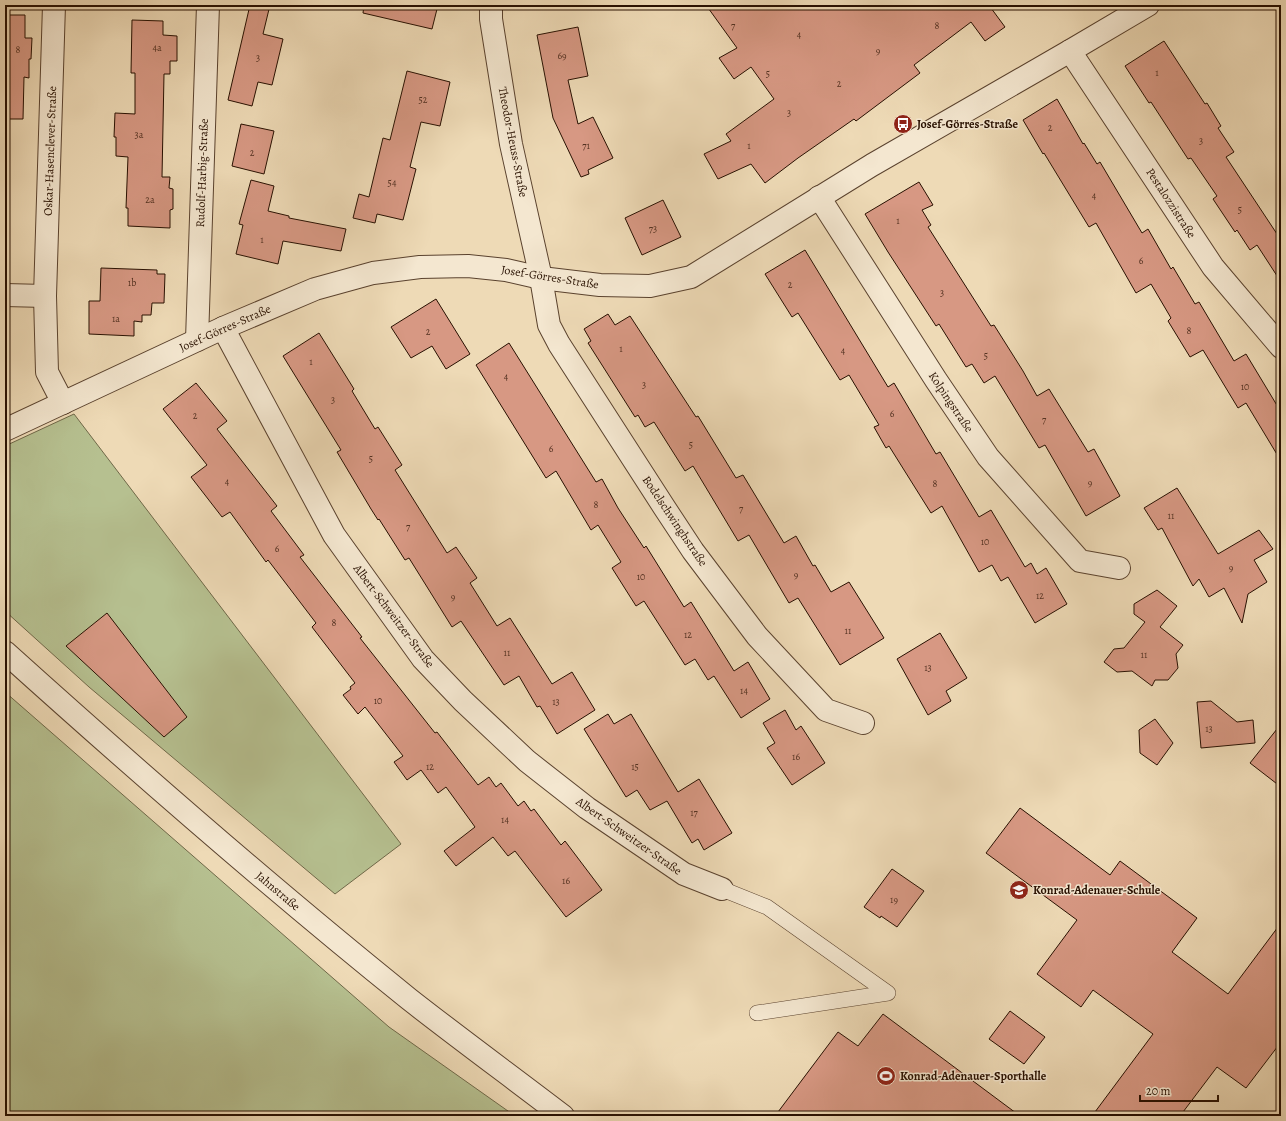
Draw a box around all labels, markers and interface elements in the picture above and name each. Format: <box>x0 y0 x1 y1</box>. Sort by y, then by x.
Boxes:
house number: 7 <box>731 19 736 32</box>
house number: 8 <box>935 19 940 32</box>
house number: 4 <box>797 28 802 41</box>
house number: 4a <box>152 41 162 54</box>
house number: 8 <box>16 43 21 56</box>
house number: 9 <box>876 44 881 57</box>
house number: 69 <box>557 49 567 62</box>
house number: 3 <box>256 51 260 64</box>
house number: 1 <box>1155 66 1159 79</box>
house number: 5 <box>766 67 770 80</box>
house number: 2 <box>837 77 842 90</box>
street label: Oskar-Hasenclever-Straße <box>40 86 60 216</box>
street label: Theodor-Heuss-Straße <box>494 86 532 198</box>
house number: 52 <box>418 93 428 106</box>
house number: 3 <box>787 106 791 119</box>
bus stop icon: Josef-Görres-Straße <box>892 113 914 135</box>
place label: Josef-Görres-Straße <box>917 116 1018 132</box>
street label: Rudolf-Harbig-Straße <box>192 118 212 228</box>
house number: 2 <box>1048 121 1053 134</box>
house number: 3a <box>135 128 144 141</box>
house number: 3 <box>1199 134 1203 147</box>
house number: 71 <box>582 139 590 152</box>
house number: 1 <box>747 139 751 152</box>
house number: 2 <box>250 146 255 159</box>
street label: Pestalozzistraße <box>1142 165 1200 241</box>
house number: 54 <box>388 176 397 189</box>
house number: 4 <box>1092 189 1097 202</box>
house number: 2a <box>145 193 155 206</box>
house number: 5 <box>1238 203 1242 216</box>
house number: 1 <box>896 214 900 227</box>
house number: 73 <box>649 222 657 235</box>
house number: 1 <box>260 233 264 246</box>
house number: 6 <box>1139 254 1144 267</box>
street label: Josef-Görres-Straße <box>500 261 600 293</box>
house number: 1b <box>128 276 136 289</box>
house number: 2 <box>788 278 793 291</box>
house number: 3 <box>940 286 944 299</box>
street label: Josef-Görres-Straße <box>177 301 273 355</box>
house number: 1a <box>112 312 120 325</box>
house number: 8 <box>1187 324 1192 337</box>
house number: 2 <box>426 325 431 338</box>
house number: 1 <box>619 342 623 355</box>
house number: 4 <box>841 344 846 357</box>
house number: 5 <box>984 349 988 362</box>
house number: 1 <box>309 355 313 368</box>
street label: Kolpingstraße <box>925 369 977 435</box>
house number: 4 <box>504 370 509 383</box>
house number: 3 <box>642 378 646 391</box>
house number: 10 <box>1241 380 1249 393</box>
house number: 3 <box>331 393 335 406</box>
house number: 6 <box>890 407 895 420</box>
house number: 2 <box>193 409 198 422</box>
house number: 7 <box>1042 413 1047 426</box>
house number: 5 <box>689 438 693 451</box>
house number: 6 <box>549 442 554 455</box>
house number: 5 <box>369 452 373 465</box>
street label: Bodelschwinghstraße <box>639 473 711 569</box>
house number: 4 <box>225 475 230 488</box>
house number: 9 <box>1088 476 1093 489</box>
house number: 8 <box>933 477 938 490</box>
house number: 8 <box>594 498 599 511</box>
house number: 7 <box>739 502 744 515</box>
house number: 11 <box>1168 509 1175 522</box>
house number: 7 <box>406 520 411 533</box>
house number: 10 <box>981 535 989 548</box>
house number: 6 <box>275 542 280 555</box>
street label: Albert-Schweitzer-Straße <box>349 560 438 671</box>
house number: 9 <box>1229 561 1234 574</box>
house number: 9 <box>794 568 799 581</box>
house number: 10 <box>637 570 645 583</box>
house number: 12 <box>1036 589 1044 602</box>
house number: 9 <box>451 590 456 603</box>
house number: 8 <box>332 616 337 629</box>
house number: 11 <box>845 624 852 637</box>
house number: 12 <box>684 628 692 641</box>
house number: 11 <box>504 646 511 659</box>
house number: 11 <box>1141 648 1148 661</box>
house number: 13 <box>924 661 932 674</box>
house number: 14 <box>740 684 748 697</box>
house number: 10 <box>374 694 382 707</box>
house number: 13 <box>552 695 560 708</box>
house number: 13 <box>1205 722 1213 735</box>
house number: 16 <box>792 750 800 763</box>
house number: 12 <box>426 760 434 773</box>
house number: 15 <box>631 760 639 773</box>
street label: Albert-Schweitzer-Straße <box>572 793 685 879</box>
house number: 17 <box>690 806 699 819</box>
house number: 14 <box>501 813 509 826</box>
street label: Jahnstraße <box>252 868 304 914</box>
house number: 16 <box>562 874 570 887</box>
school or university icon: Konrad-Adenauer-Schule <box>1008 879 1030 901</box>
place label: Konrad-Adenauer-Schule <box>1033 882 1161 898</box>
house number: 19 <box>890 893 898 906</box>
sports icon: Konrad-Adenauer-Sporthalle <box>875 1065 897 1087</box>
place label: Konrad-Adenauer-Sporthalle <box>900 1068 1047 1084</box>
scale bar <box>1140 1077 1218 1103</box>
text: 20 m <box>1146 1083 1170 1099</box>

